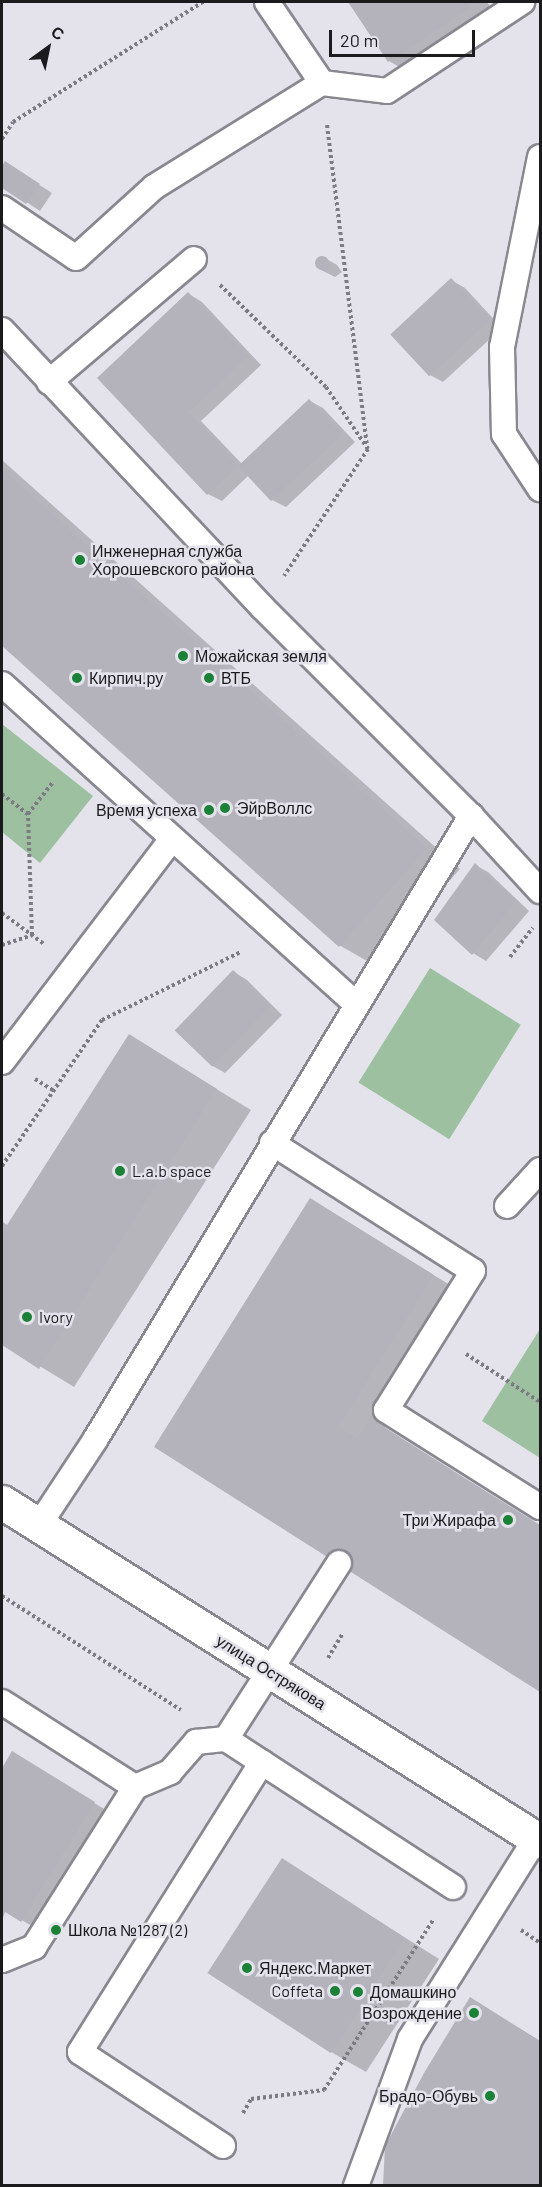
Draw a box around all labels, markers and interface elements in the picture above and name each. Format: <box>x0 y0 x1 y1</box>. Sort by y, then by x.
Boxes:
north arrow <box>18 18 78 78</box>
scale bar <box>332 18 478 56</box>
text: С <box>48 21 68 44</box>
text: 20 m <box>340 29 378 51</box>
place label: Инженерная служба Хорошевского района <box>92 541 254 579</box>
marker: Инженерная служба Хорошевского района <box>73 553 87 567</box>
place label: Можайская земля <box>195 646 327 666</box>
marker: Можайская земля <box>176 649 190 663</box>
place label: Кирпич.ру <box>89 668 163 688</box>
place label: ВТБ <box>221 668 251 688</box>
marker: Кирпич.ру <box>70 671 84 685</box>
marker: ВТБ <box>202 671 216 685</box>
place label: ЭйрВоллс <box>237 798 312 818</box>
place label: Время успеха <box>96 800 197 820</box>
marker: ЭйрВоллс <box>218 801 232 815</box>
marker: Время успеха <box>202 803 216 817</box>
place label: L.a.b space <box>132 1161 212 1181</box>
marker: L.a.b space <box>113 1164 127 1178</box>
place label: Ivory <box>39 1307 73 1327</box>
marker: Ivory <box>20 1310 34 1324</box>
place label: Три Жирафа <box>403 1510 496 1530</box>
marker: Три Жирафа <box>501 1513 515 1527</box>
street label: улица Острякова <box>213 1631 329 1713</box>
place label: Школа №1287 (2) <box>68 1920 187 1940</box>
marker: Школа №1287 (2) <box>49 1923 63 1937</box>
place label: Яндекс.Маркет <box>259 1958 371 1978</box>
marker: Яндекс.Маркет <box>240 1961 254 1975</box>
place label: Coffeta <box>272 1981 323 2001</box>
place label: Домашкино <box>370 1982 456 2002</box>
marker: Coffeta <box>328 1984 342 1998</box>
marker: Домашкино <box>351 1985 365 1999</box>
place label: Возрождение <box>362 2003 462 2023</box>
marker: Возрождение <box>467 2006 481 2020</box>
place label: Брадо-Обувь <box>379 2086 478 2106</box>
marker: Брадо-Обувь <box>483 2089 497 2103</box>

